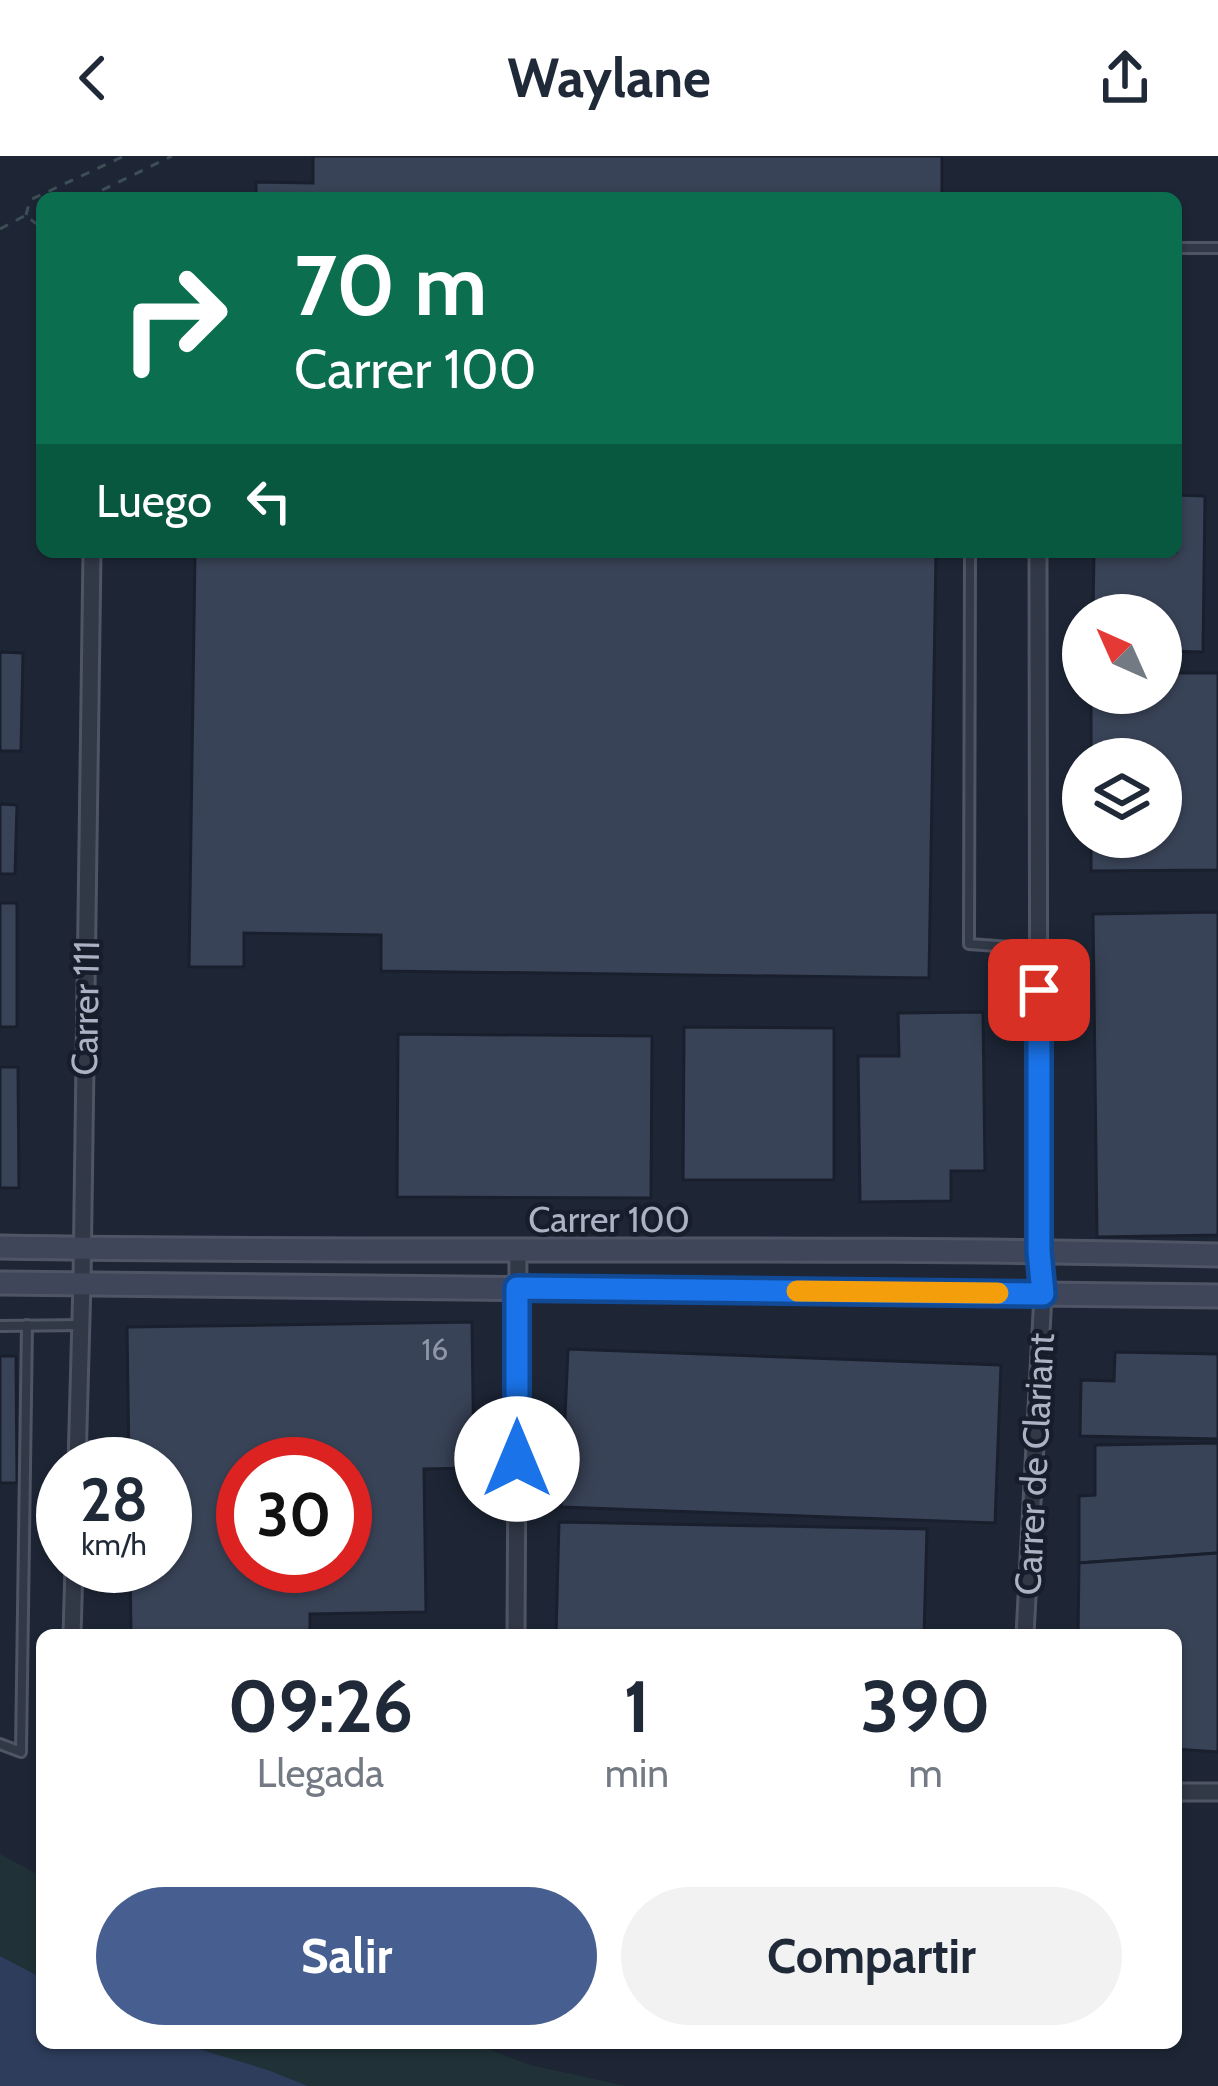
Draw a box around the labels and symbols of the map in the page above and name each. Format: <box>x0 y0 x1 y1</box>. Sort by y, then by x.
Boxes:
north arrow <box>1062 594 1182 714</box>
pin <box>988 939 1090 1041</box>
street label: Carrer 111 <box>62 940 108 1076</box>
street label: Carrer 100 <box>528 1197 690 1241</box>
house number: 16 <box>422 1331 448 1368</box>
street label: Carrer de Clariant <box>1005 1332 1063 1596</box>
position arrow <box>454 1396 580 1522</box>
speed limit sign: 30 <box>216 1437 372 1593</box>

